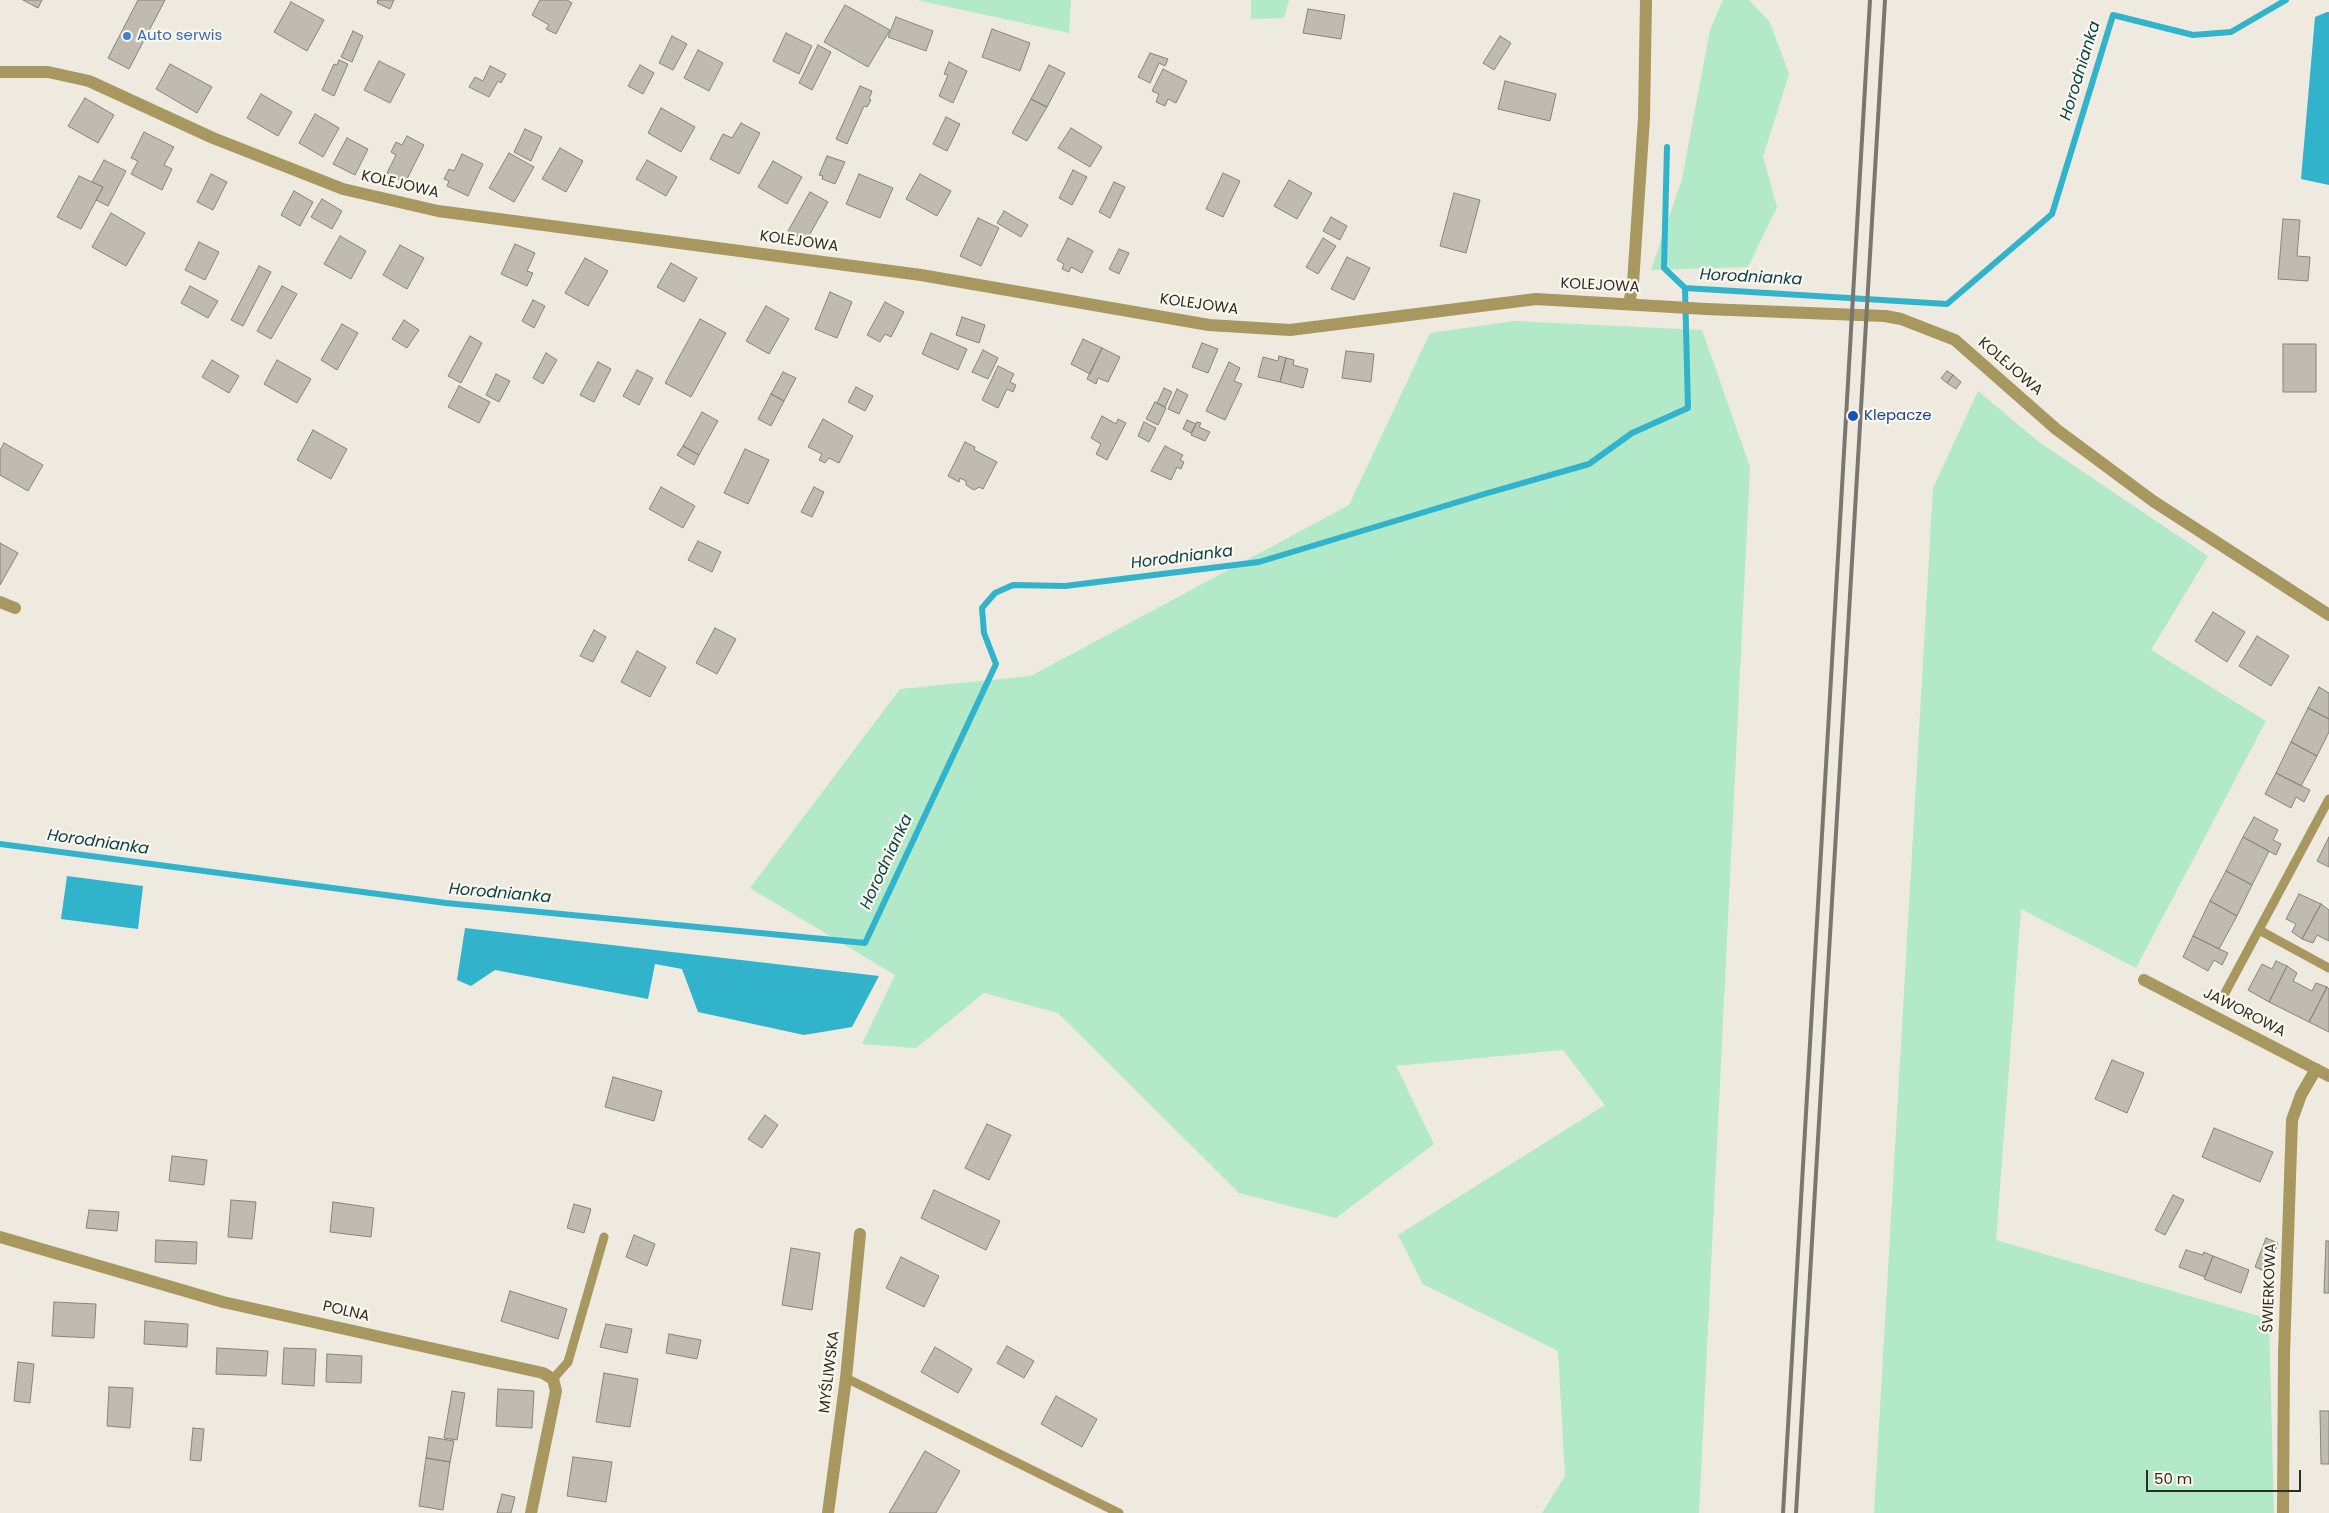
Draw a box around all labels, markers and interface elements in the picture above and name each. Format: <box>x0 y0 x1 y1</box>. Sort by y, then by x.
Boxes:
water label: Horodnianka <box>2057 19 2105 123</box>
place label: Auto serwis <box>137 27 222 45</box>
marker: Auto serwis <box>121 30 133 42</box>
street label: KOLEJOWA <box>359 167 441 203</box>
street label: KOLEJOWA <box>758 228 840 256</box>
water label: Horodnianka <box>1699 266 1803 290</box>
street label: KOLEJOWA <box>1560 275 1640 297</box>
street label: KOLEJOWA <box>1158 291 1240 319</box>
street label: KOLEJOWA <box>1974 334 2046 400</box>
place label: Klepacze <box>1864 407 1931 425</box>
marker: Klepacze <box>1846 409 1860 423</box>
water label: Horodnianka <box>1130 542 1234 574</box>
water label: Horodnianka <box>857 811 917 913</box>
water label: Horodnianka <box>46 826 150 860</box>
water label: Horodnianka <box>448 880 552 908</box>
street label: JAWOROWA <box>2200 985 2288 1041</box>
street label: ŚWIERKOWA <box>2259 1243 2281 1333</box>
street label: POLNA <box>321 1298 371 1326</box>
street label: MYŚLIWSKA <box>816 1330 844 1414</box>
scale bar <box>2149 1460 2304 1492</box>
text: 50 m <box>2154 1468 2192 1489</box>

